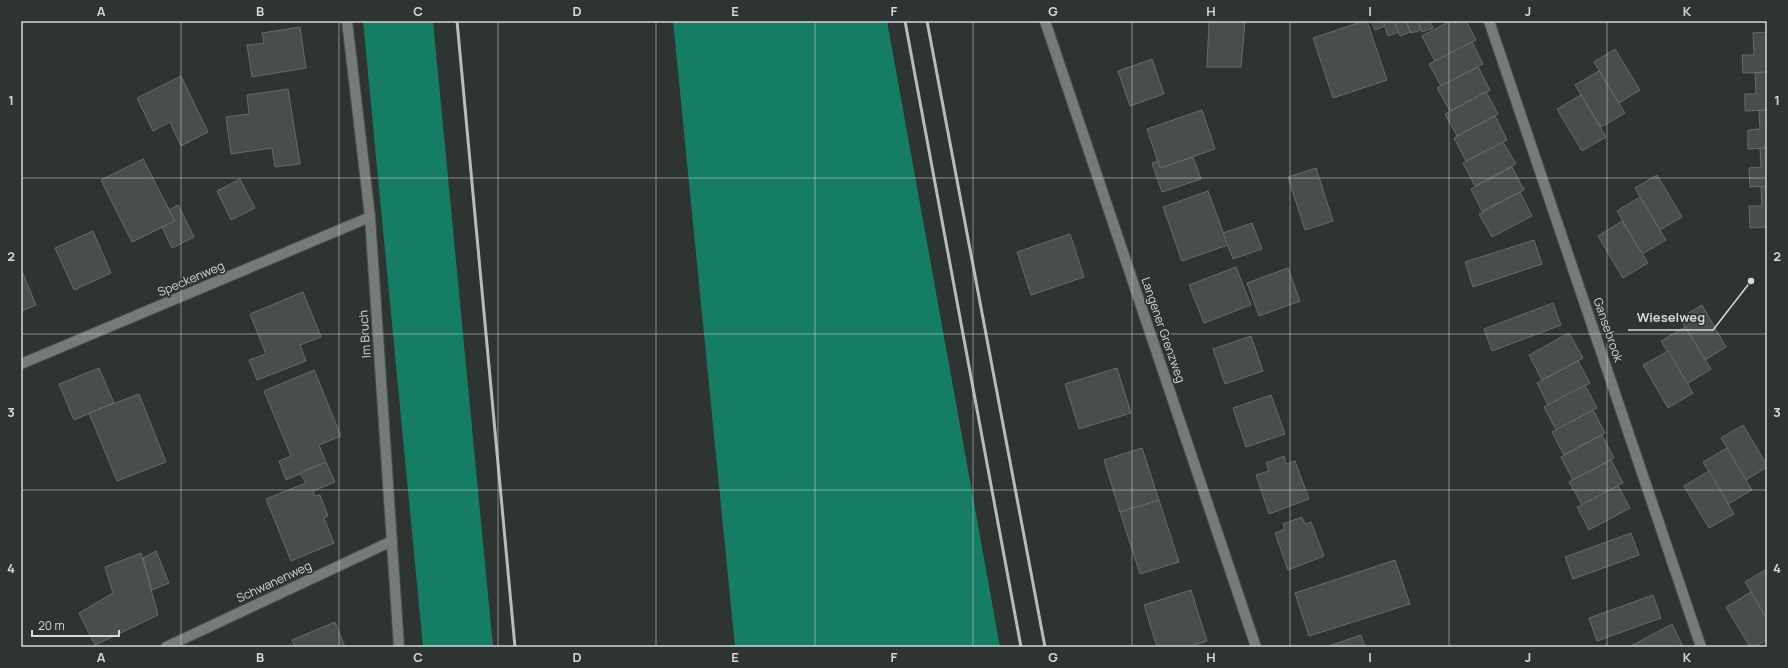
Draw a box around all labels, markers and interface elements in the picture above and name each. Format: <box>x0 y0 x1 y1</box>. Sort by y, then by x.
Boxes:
text: A <box>97 2 106 20</box>
text: B <box>256 2 264 20</box>
text: C <box>413 2 423 20</box>
text: D <box>572 2 582 20</box>
text: E <box>731 2 739 20</box>
text: F <box>891 2 898 20</box>
text: G <box>1048 2 1058 20</box>
text: H <box>1206 2 1216 20</box>
text: I <box>1368 2 1372 20</box>
text: J <box>1525 2 1531 20</box>
text: K <box>1683 2 1692 20</box>
text: 1 <box>8 91 14 109</box>
text: 1 <box>1774 91 1780 109</box>
text: 2 <box>7 247 15 265</box>
text: 2 <box>1773 247 1781 265</box>
street label: Speckenweg <box>155 257 227 300</box>
street label: Langener Grenzweg <box>1137 275 1190 385</box>
street label: Gansebrook <box>1590 295 1628 365</box>
callout: Wieselweg <box>1628 305 1713 330</box>
text: Wieselweg <box>1637 308 1705 326</box>
street label: Im Bruch <box>354 310 375 359</box>
text: 3 <box>7 403 15 421</box>
text: 3 <box>1773 403 1781 421</box>
street label: Schwanenweg <box>234 557 314 606</box>
text: 4 <box>7 559 15 577</box>
text: 4 <box>1773 559 1781 577</box>
scale bar <box>32 612 119 638</box>
text: 20 m <box>38 617 65 634</box>
text: A <box>97 648 106 666</box>
text: B <box>256 648 264 666</box>
text: C <box>413 648 423 666</box>
text: D <box>572 648 582 666</box>
text: E <box>731 648 739 666</box>
text: F <box>891 648 898 666</box>
text: G <box>1048 648 1058 666</box>
text: H <box>1206 648 1216 666</box>
text: I <box>1368 648 1372 666</box>
text: J <box>1525 648 1531 666</box>
text: K <box>1683 648 1692 666</box>

